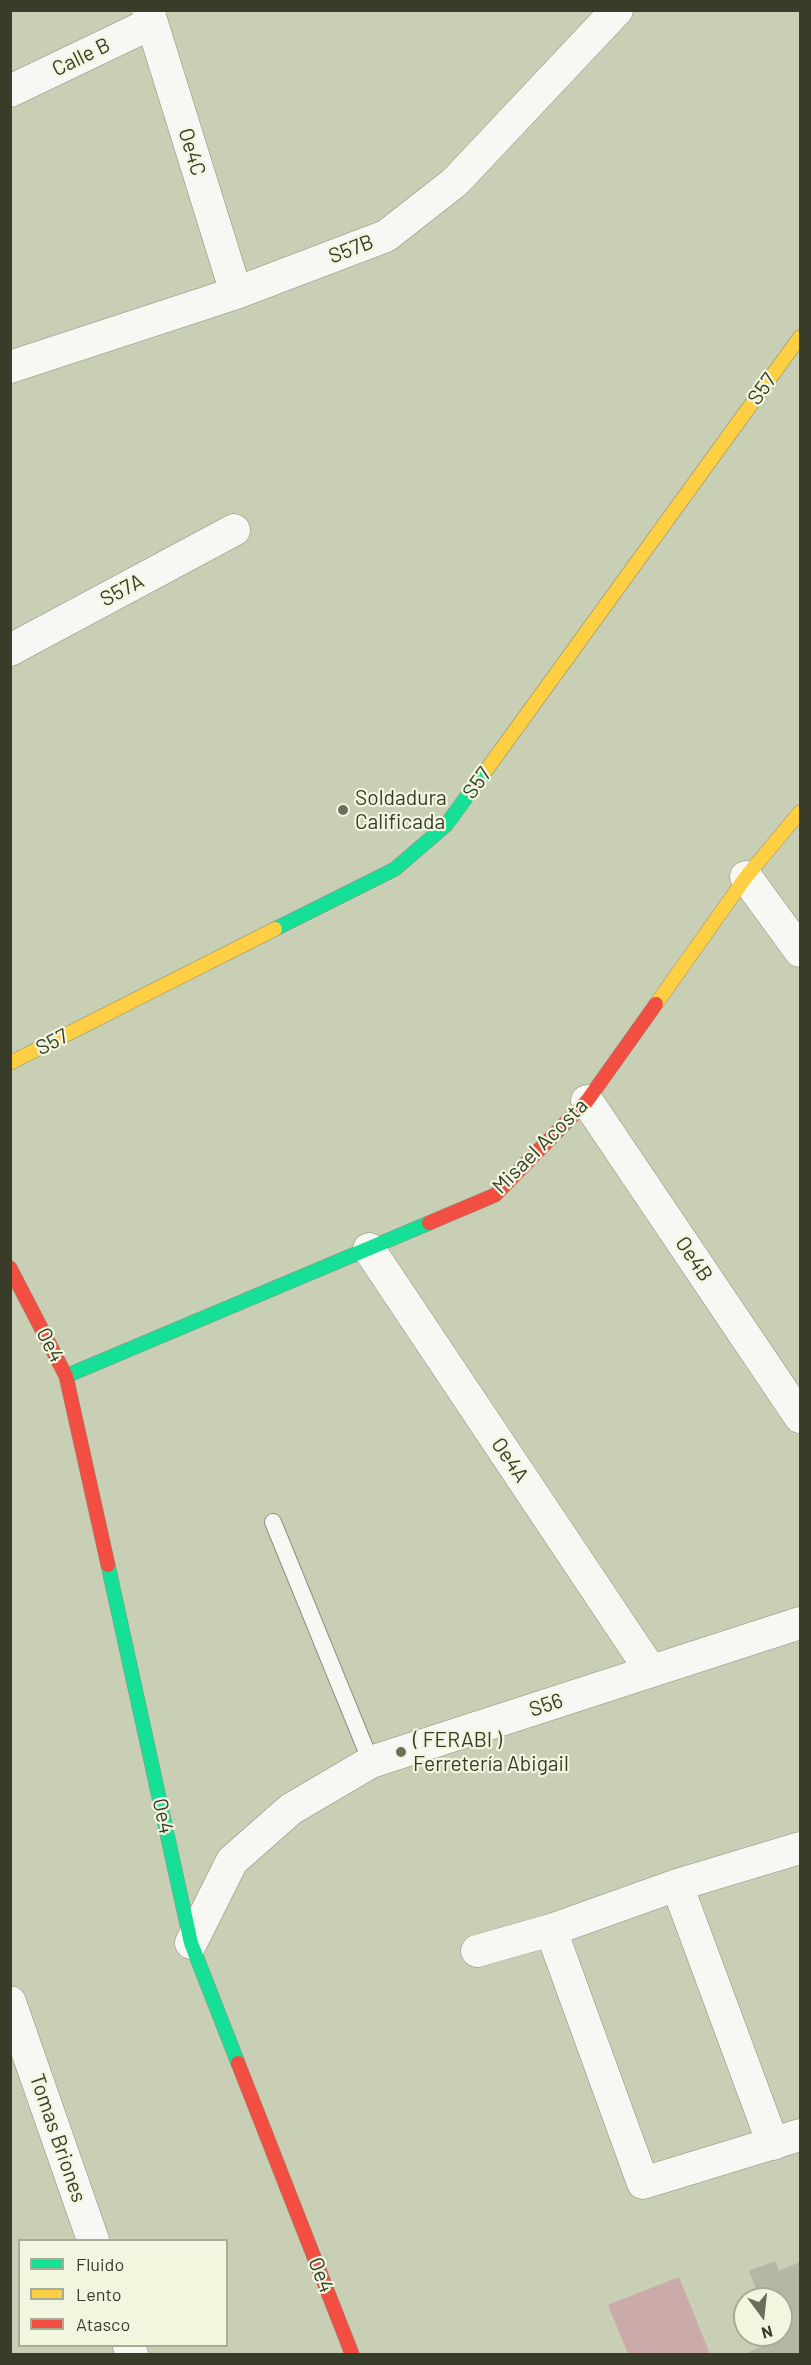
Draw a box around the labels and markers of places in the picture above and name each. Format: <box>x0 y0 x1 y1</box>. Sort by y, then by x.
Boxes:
place label: Soldadura Calificada <box>355 785 447 835</box>
marker: Soldadura Calificada <box>336 803 350 817</box>
place label: ( FERABI ) Ferretería Abigail <box>413 1727 569 1777</box>
marker: ( FERABI ) Ferretería Abigail <box>394 1745 408 1759</box>

